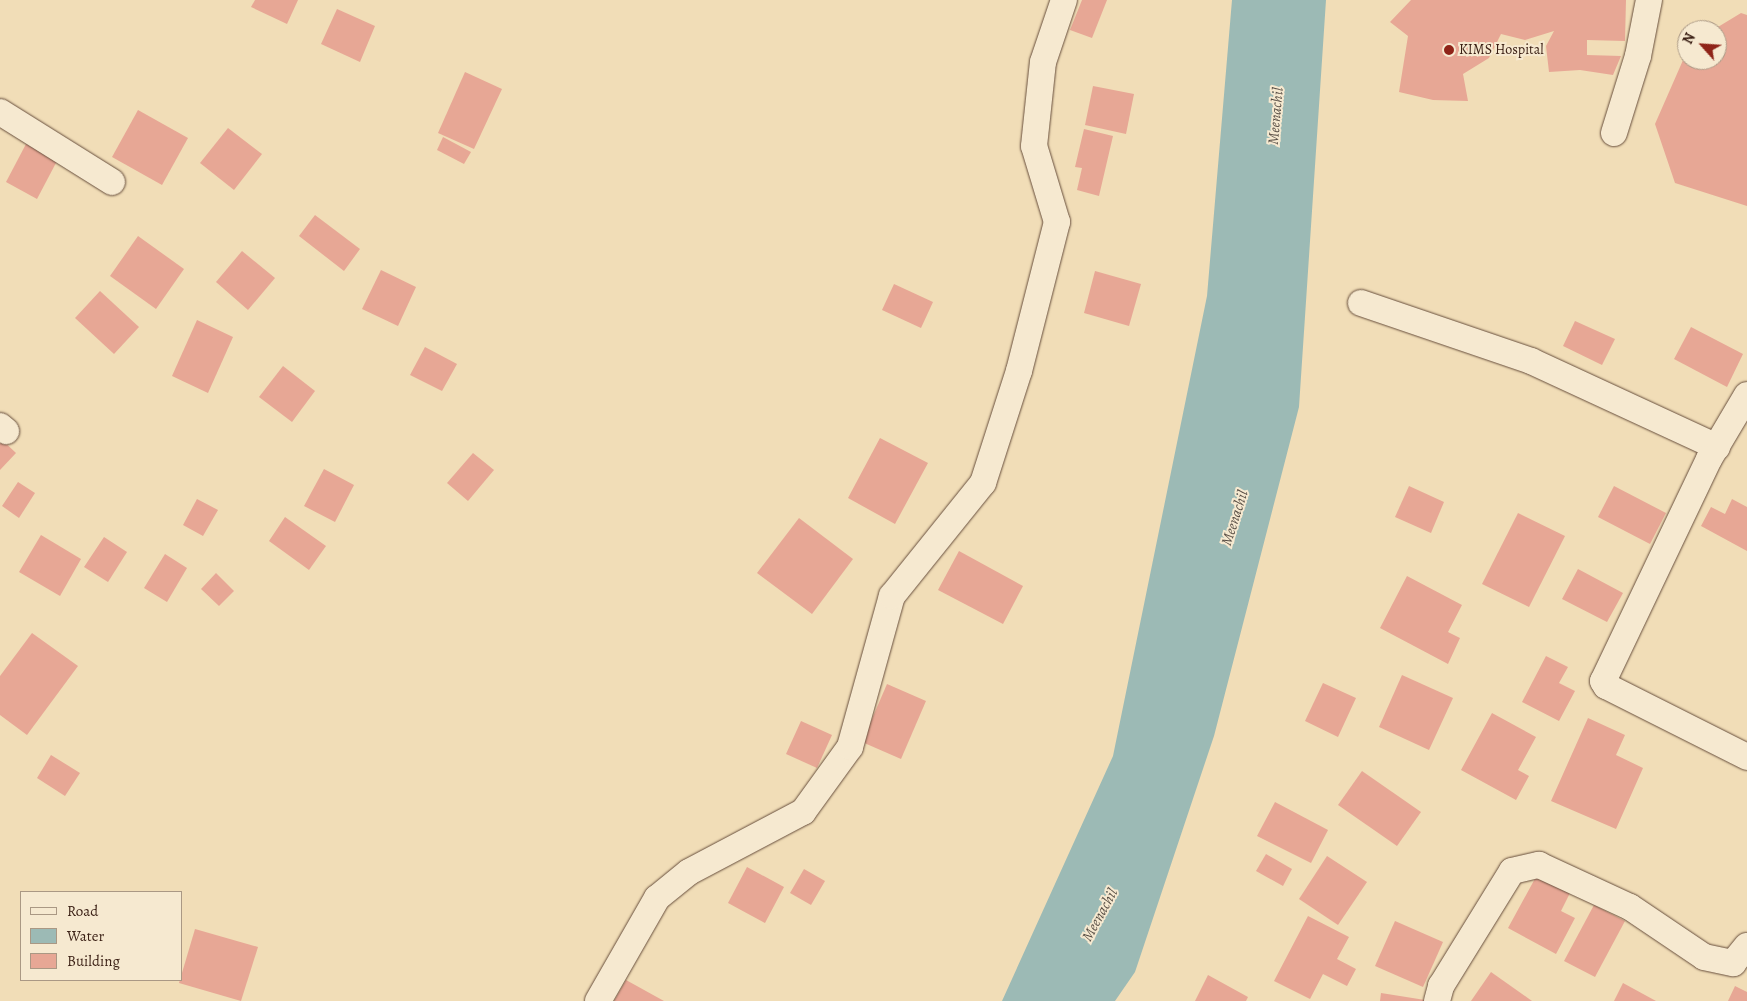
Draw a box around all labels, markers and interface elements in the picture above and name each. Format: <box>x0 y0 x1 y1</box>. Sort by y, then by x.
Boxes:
north arrow <box>1677 20 1727 70</box>
text: N <box>1678 30 1700 47</box>
place label: KIMS Hospital <box>1459 42 1544 58</box>
marker: KIMS Hospital <box>1443 44 1455 56</box>
water label: Meenachil <box>1265 87 1287 145</box>
water label: Meenachil <box>1218 488 1252 548</box>
water label: Meenachil <box>1078 886 1122 944</box>
legend <box>20 891 182 981</box>
text: Road <box>67 901 98 921</box>
text: Water <box>67 926 104 946</box>
text: Building <box>67 951 120 971</box>

